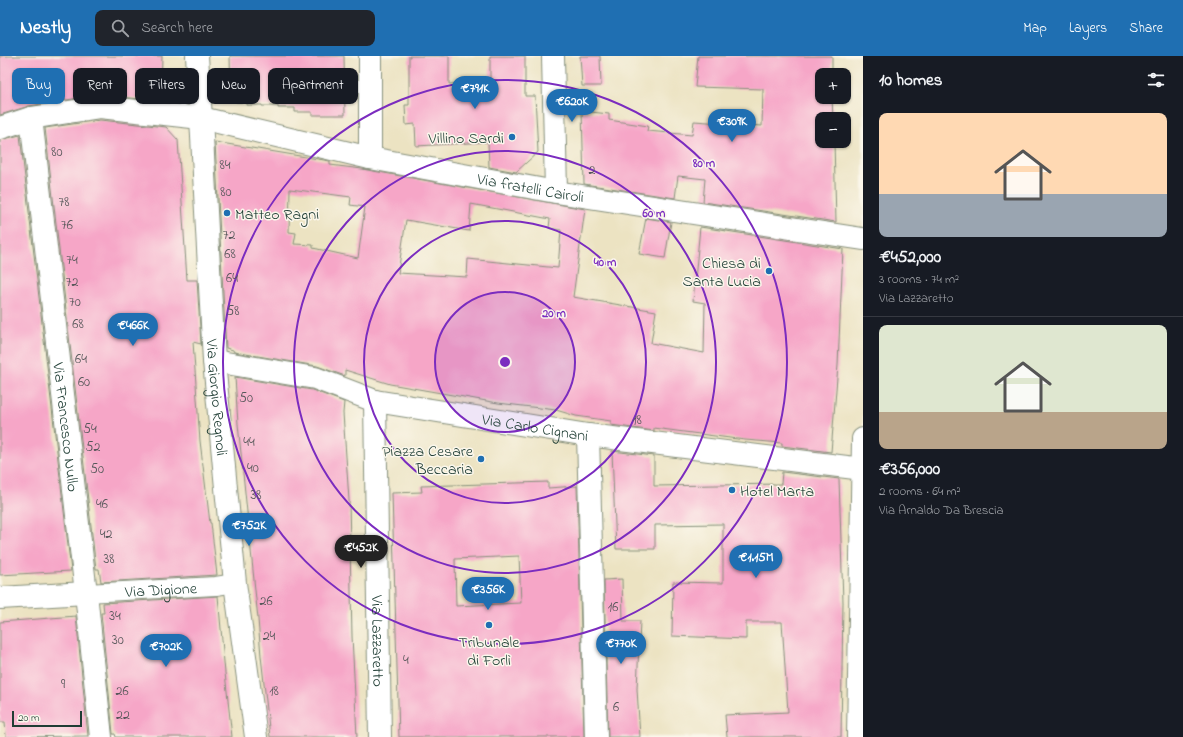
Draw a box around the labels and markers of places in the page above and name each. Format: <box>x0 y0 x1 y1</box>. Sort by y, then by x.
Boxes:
pin: €791K <box>447 76 503 110</box>
pin: €620K <box>544 89 600 123</box>
pin: €309K <box>704 109 760 143</box>
place label: Villino Sardi <box>428 127 504 151</box>
marker: Villino Sardi <box>507 132 517 142</box>
place label: Matteo Ragni <box>235 203 319 227</box>
marker: Matteo Ragni <box>222 208 232 218</box>
place label: Chiesa di Santa Lucia <box>683 252 761 294</box>
marker: Chiesa di Santa Lucia <box>764 266 774 276</box>
pin: €466K <box>105 313 161 347</box>
centre of rings <box>498 355 512 369</box>
place label: Piazza Cesare Beccaria <box>382 440 474 482</box>
marker: Piazza Cesare Beccaria <box>476 454 486 464</box>
place label: Hotel Marta <box>740 480 814 504</box>
marker: Hotel Marta <box>727 485 737 495</box>
pin: €752K <box>221 513 277 547</box>
pin: €452K <box>333 535 389 569</box>
pin: €1.15M <box>723 545 789 579</box>
pin: €356K <box>460 577 516 611</box>
marker: Tribunale di Forlì <box>484 620 494 630</box>
place label: Tribunale di Forlì <box>459 631 520 673</box>
pin: €770K <box>593 631 649 665</box>
pin: €702K <box>138 634 194 668</box>

